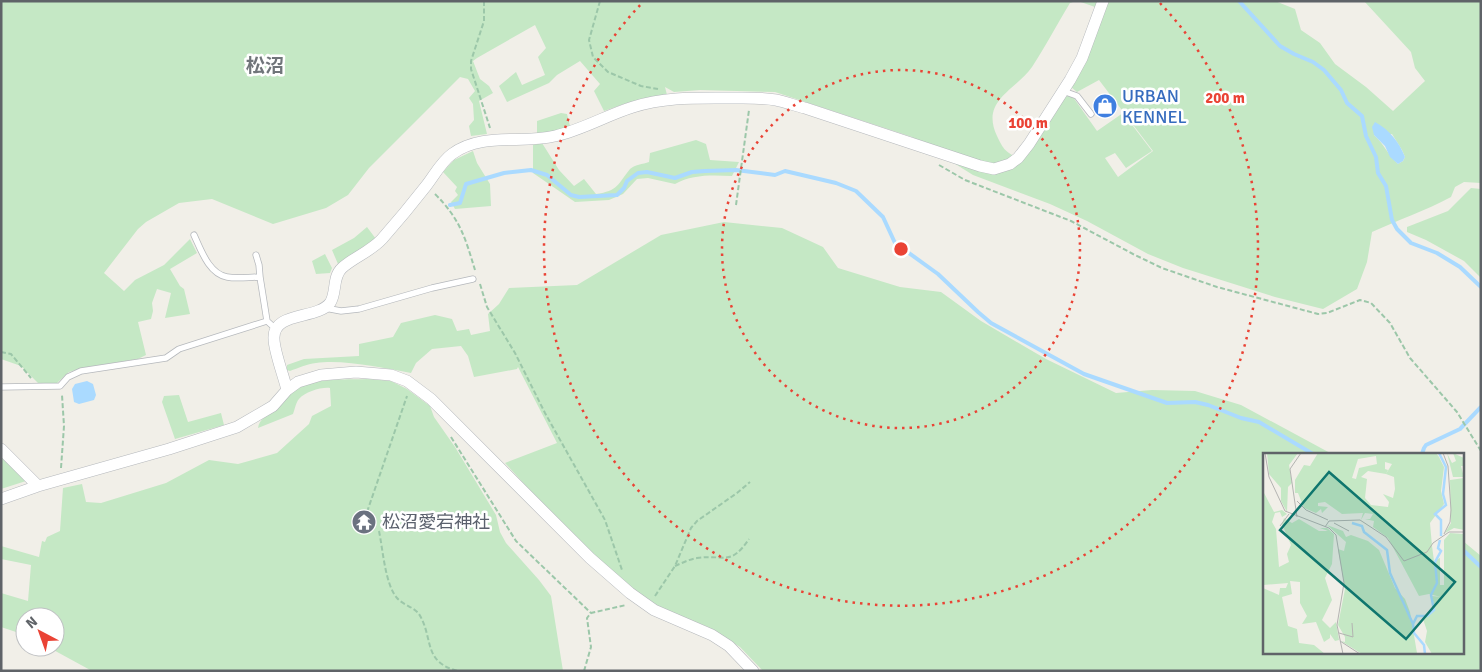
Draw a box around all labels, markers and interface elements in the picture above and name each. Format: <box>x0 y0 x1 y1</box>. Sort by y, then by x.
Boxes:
district label: 松沼 <box>246 54 284 78</box>
place label: URBAN KENNEL <box>1122 85 1187 128</box>
text: 200 m <box>1205 89 1245 107</box>
shop icon: URBAN KENNEL <box>1092 93 1118 119</box>
text: 100 m <box>1008 114 1048 132</box>
centre of rings <box>892 240 910 258</box>
inset map <box>1263 453 1464 654</box>
temple icon: 松沼愛宕神社 <box>351 509 377 535</box>
place label: 松沼愛宕神社 <box>382 511 490 533</box>
north arrow <box>15 607 65 657</box>
text: N <box>23 613 41 632</box>

